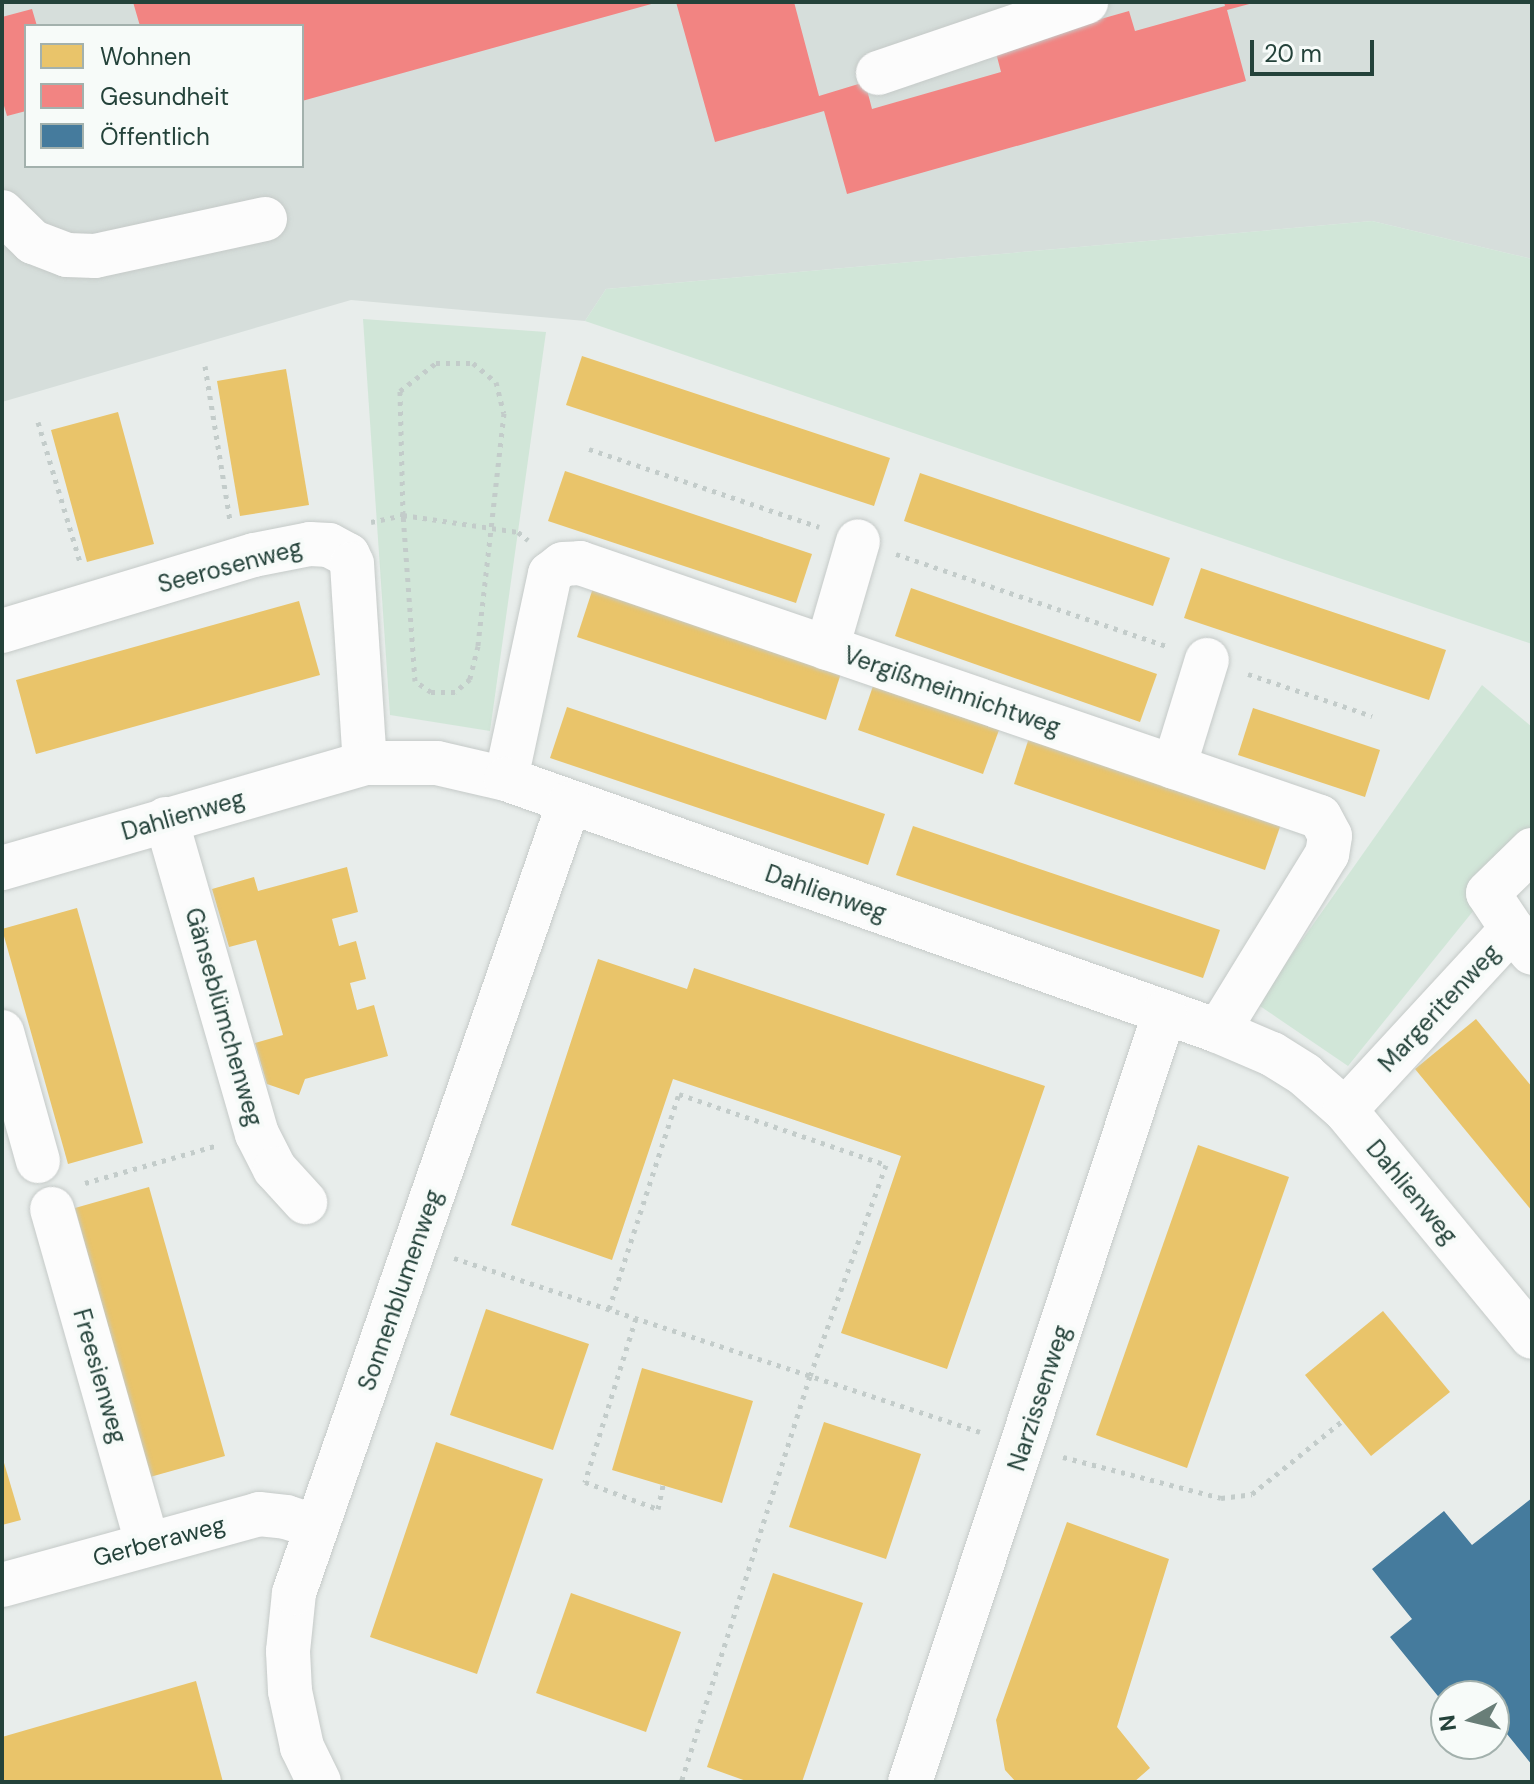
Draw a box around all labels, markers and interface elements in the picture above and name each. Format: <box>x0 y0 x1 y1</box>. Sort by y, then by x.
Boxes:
legend <box>24 24 304 168</box>
scale bar <box>1254 24 1378 74</box>
text: 20 m <box>1264 38 1322 69</box>
text: Wohnen <box>100 41 191 72</box>
text: Gesundheit <box>100 81 229 112</box>
text: Öffentlich <box>100 121 210 152</box>
street label: Seerosenweg <box>155 533 305 599</box>
street label: Vergißmeinnichtweg <box>840 640 1064 742</box>
street label: Dahlienweg <box>118 784 248 846</box>
street label: Dahlienweg <box>761 859 891 927</box>
street label: Gänseblümchenweg <box>179 904 269 1130</box>
street label: Margeritenweg <box>1372 938 1506 1078</box>
street label: Dahlienweg <box>1360 1134 1464 1250</box>
street label: Sonnenblumenweg <box>352 1186 448 1394</box>
street label: Freesienweg <box>67 1305 133 1447</box>
street label: Narzissenweg <box>1002 1321 1076 1475</box>
street label: Gerberaweg <box>90 1510 228 1572</box>
north arrow <box>1430 1680 1510 1760</box>
text: N <box>1432 1713 1463 1733</box>

